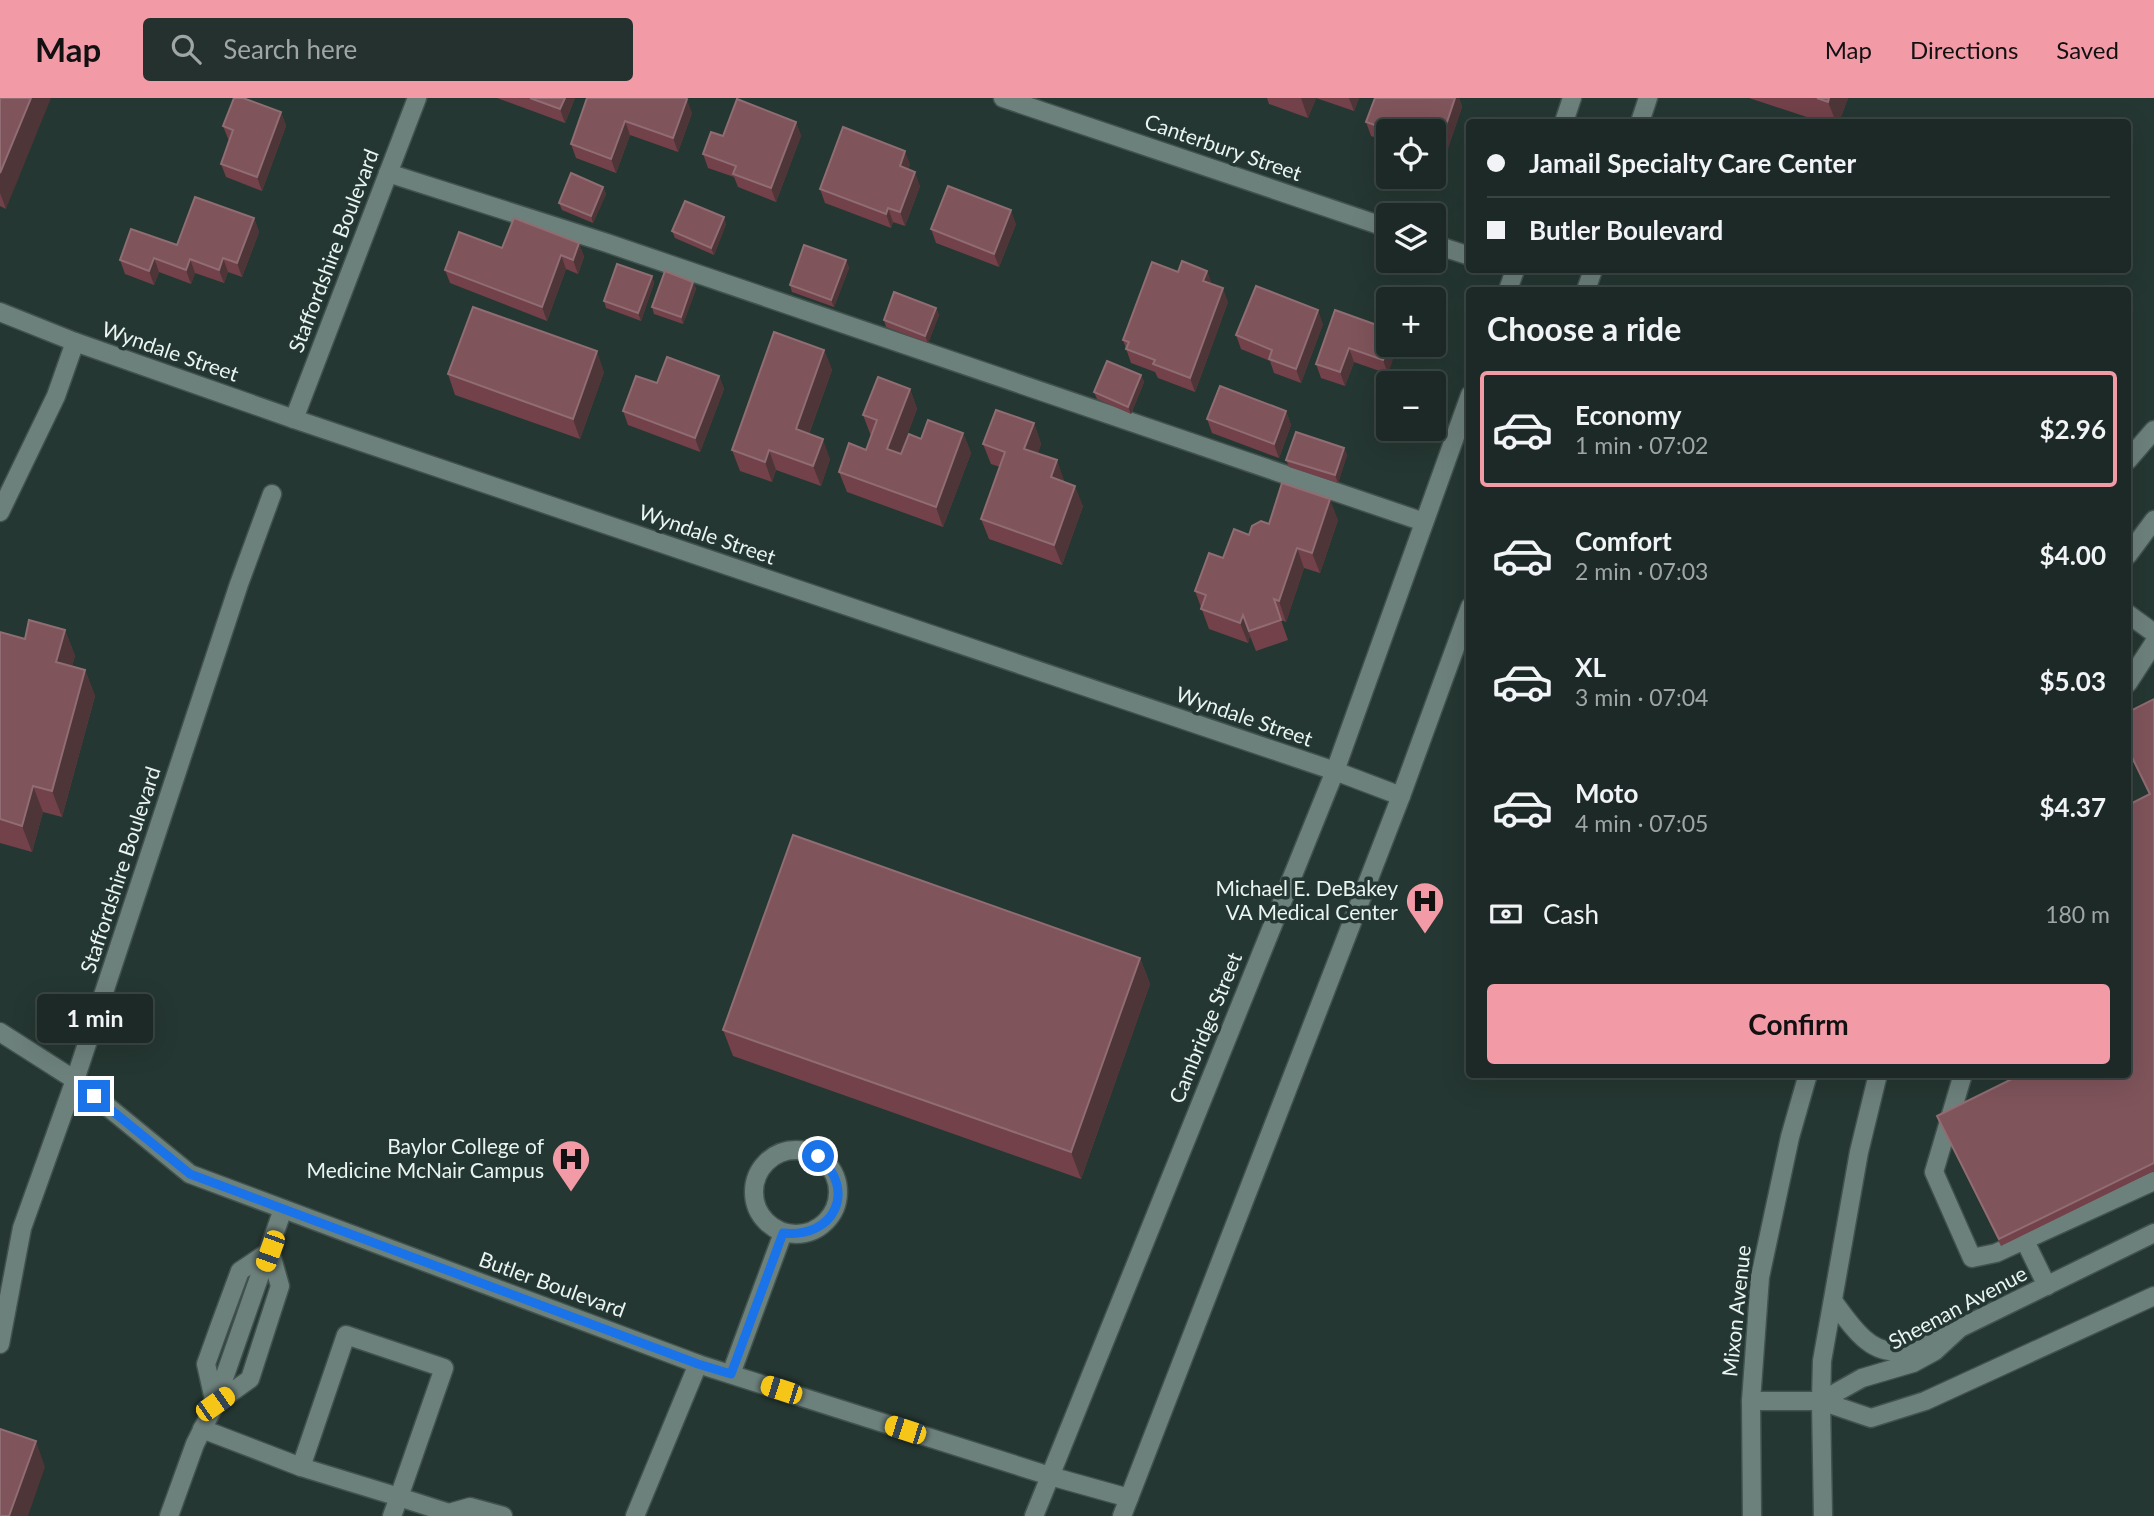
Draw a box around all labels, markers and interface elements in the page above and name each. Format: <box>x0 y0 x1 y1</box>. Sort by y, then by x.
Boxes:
search box <box>143 18 633 81</box>
text: Map <box>35 29 101 69</box>
icon: search <box>167 30 205 68</box>
text: Search here <box>223 33 357 65</box>
text: Map <box>1825 35 1872 64</box>
text: Directions <box>1910 35 2018 64</box>
text: Saved <box>2056 35 2119 64</box>
street label: Canterbury Street <box>1142 108 1306 185</box>
map controls <box>1376 119 1446 441</box>
button: locate <box>1376 119 1446 189</box>
street label: Staffordshire Boulevard <box>282 145 383 356</box>
text: Jamail Specialty Care Center <box>1529 147 1856 179</box>
button: layers <box>1376 203 1446 273</box>
text: Butler Boulevard <box>1529 214 1723 246</box>
button: + <box>1376 287 1446 357</box>
text: Choose a ride <box>1487 309 1681 348</box>
street label: Wyndale Street <box>99 316 243 386</box>
button: − <box>1376 371 1446 441</box>
icon: car <box>1491 398 1554 461</box>
text: Economy <box>1575 399 1681 431</box>
text: $2.96 <box>2040 413 2106 445</box>
text: 1 min · 07:02 <box>1575 431 1708 459</box>
street label: Wyndale Street <box>636 499 780 569</box>
icon: car <box>1491 524 1554 587</box>
text: Comfort <box>1575 525 1672 557</box>
text: $4.00 <box>2040 539 2106 571</box>
text: 2 min · 07:03 <box>1575 557 1708 585</box>
icon: car <box>1491 650 1554 713</box>
text: XL <box>1575 651 1606 683</box>
text: $5.03 <box>2040 665 2106 697</box>
street label: Wyndale Street <box>1173 681 1317 751</box>
text: 3 min · 07:04 <box>1575 683 1708 711</box>
street label: Staffordshire Boulevard <box>74 763 165 976</box>
icon: car <box>1491 776 1554 839</box>
text: Moto <box>1575 777 1638 809</box>
text: $4.37 <box>2040 791 2106 823</box>
text: 4 min · 07:05 <box>1575 809 1708 837</box>
place label: Michael E. DeBakey VA Medical Center <box>1215 875 1398 924</box>
hospital icon: Michael E. DeBakey VA Medical Center <box>1404 880 1446 935</box>
icon: cash <box>1487 895 1525 933</box>
text: Cash <box>1543 898 1599 930</box>
text: 180 m <box>2045 900 2110 928</box>
street label: Cambridge Street <box>1163 948 1246 1107</box>
button: Confirm <box>1487 984 2110 1064</box>
callout: 1 min <box>36 995 152 1044</box>
text: 1 min <box>66 1004 124 1032</box>
route end <box>78 1080 110 1112</box>
place label: Baylor College of Medicine McNair Campus <box>307 1133 545 1182</box>
hospital icon: Baylor College of Medicine McNair Campus <box>550 1138 592 1193</box>
route start <box>802 1140 834 1172</box>
car <box>253 1228 288 1274</box>
street label: Mixon Avenue <box>1716 1244 1755 1378</box>
street label: Butler Boulevard <box>476 1245 629 1322</box>
street label: Sheenan Avenue <box>1884 1260 2031 1354</box>
car <box>758 1374 805 1406</box>
car <box>192 1383 239 1425</box>
car <box>882 1414 929 1446</box>

